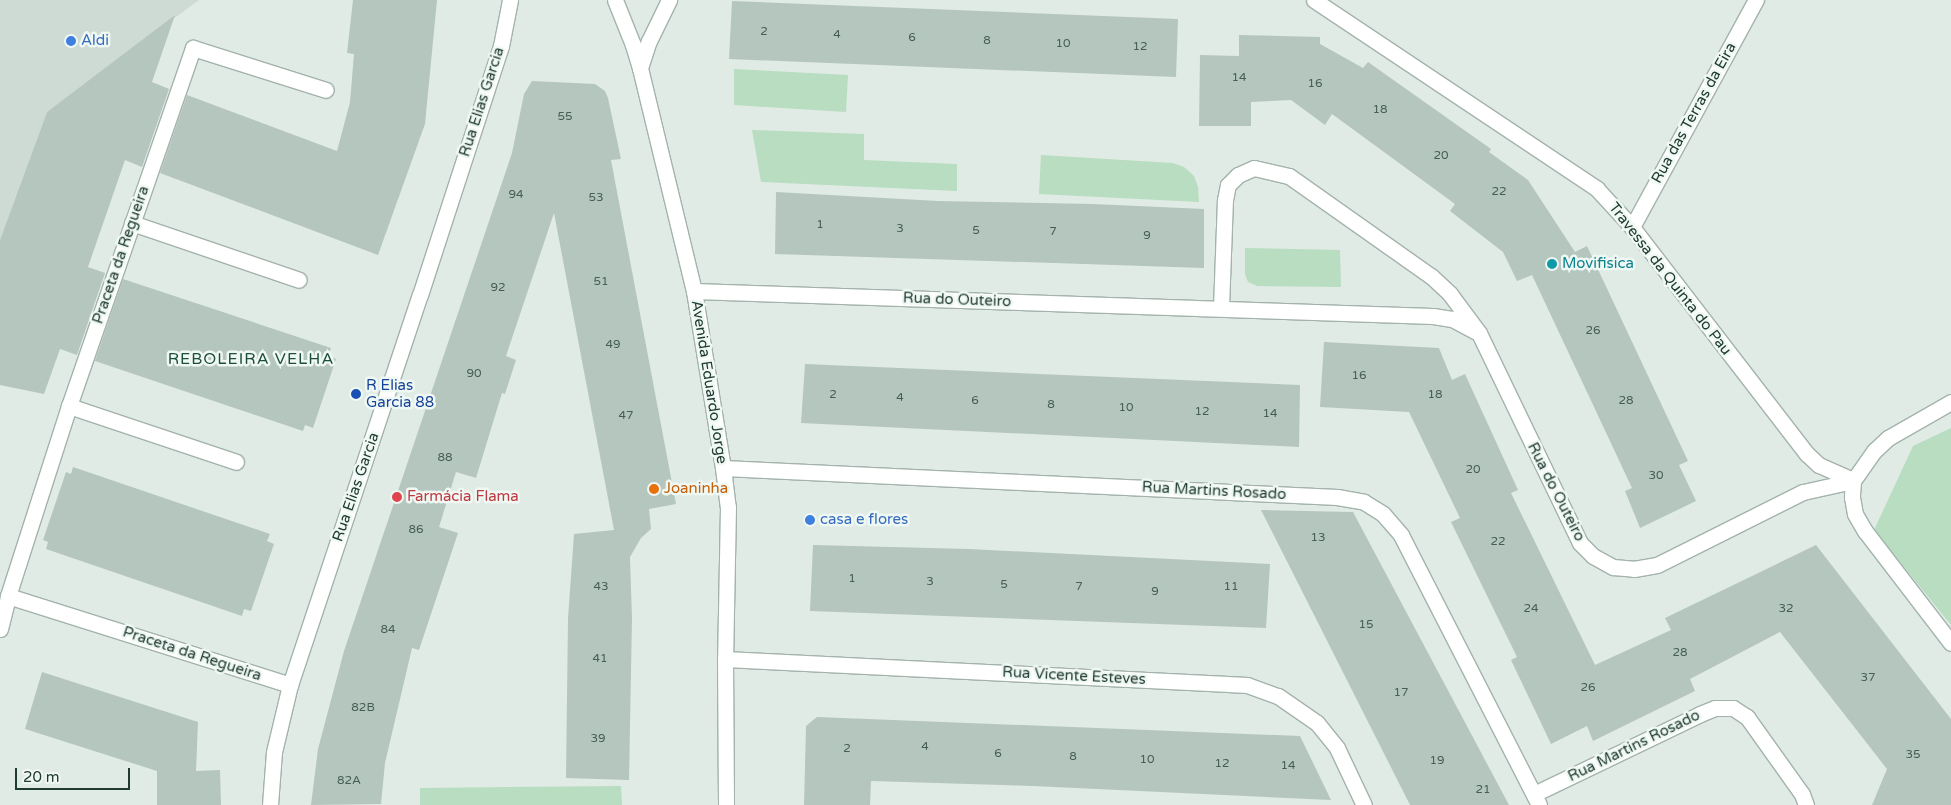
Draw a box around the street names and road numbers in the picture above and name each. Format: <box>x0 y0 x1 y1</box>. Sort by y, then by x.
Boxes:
street label: Rua das Terras da Eira <box>1648 39 1740 187</box>
street label: Rua Elias Garcia <box>456 45 508 159</box>
street label: Praceta da Regueira <box>89 184 153 326</box>
street label: Travessa da Quinta do Pau <box>1605 199 1735 359</box>
street label: Rua do Outeiro <box>903 289 1011 311</box>
street label: Avenida Eduardo Jorge <box>687 299 731 465</box>
street label: Rua Elias Garcia <box>329 430 383 544</box>
street label: Rua do Outeiro <box>1523 440 1589 544</box>
street label: Rua Martins Rosado <box>1141 478 1287 504</box>
street label: Praceta da Regueira <box>120 623 264 685</box>
street label: Rua Vicente Esteves <box>1002 663 1146 689</box>
street label: Rua Martins Rosado <box>1565 706 1703 786</box>

